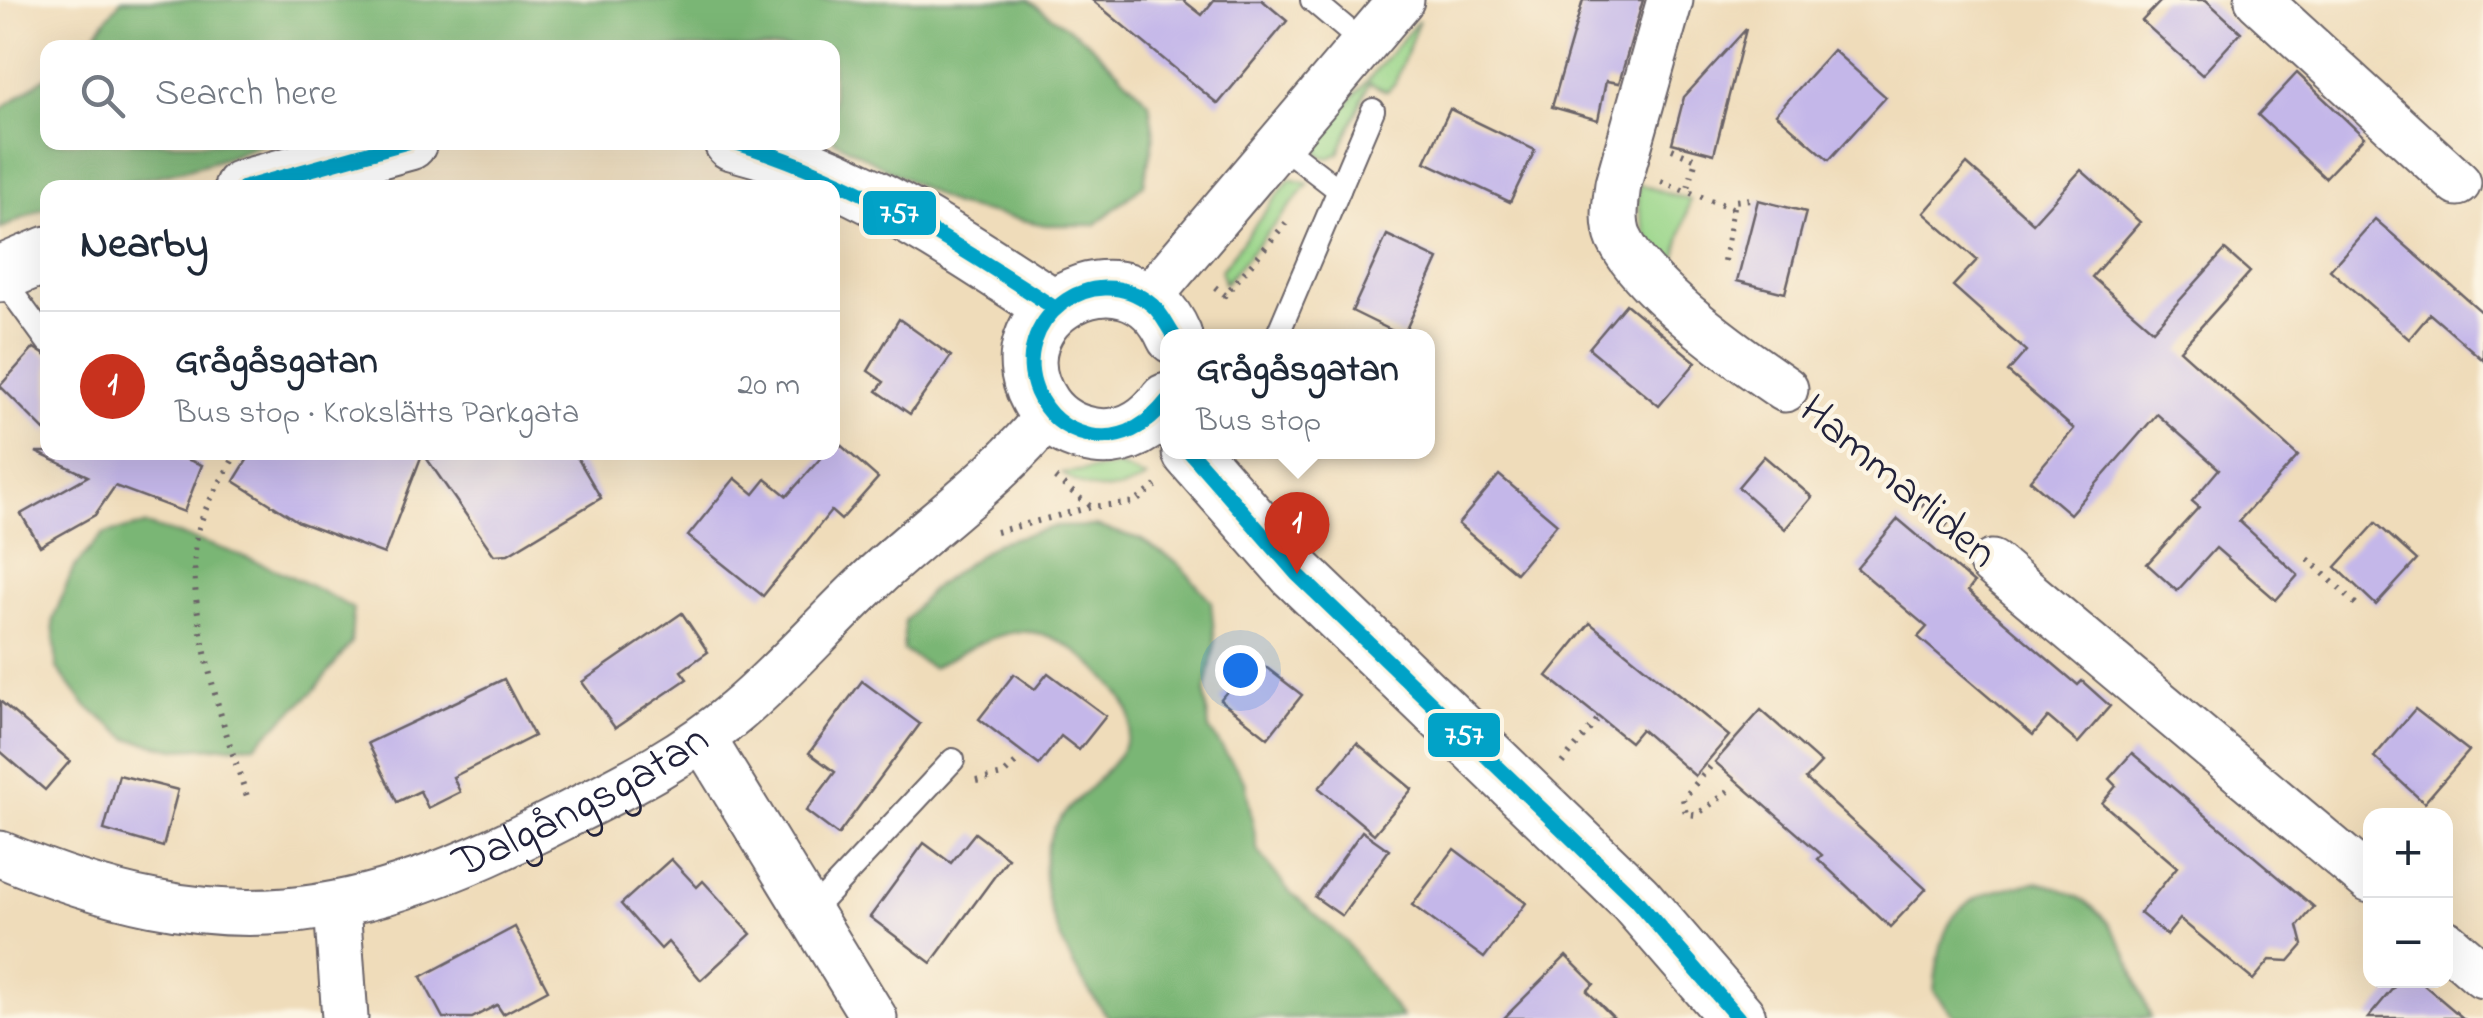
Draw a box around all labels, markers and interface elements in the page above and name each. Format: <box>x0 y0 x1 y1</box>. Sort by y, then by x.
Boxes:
search box <box>40 40 840 150</box>
text: Search here <box>155 67 337 123</box>
icon: search <box>75 68 130 123</box>
line badge: 757 <box>861 189 938 237</box>
text: 757 <box>879 195 919 236</box>
text: Nearby <box>80 215 208 276</box>
popup <box>1160 329 1435 459</box>
text: Grågåsgatan <box>175 335 378 391</box>
text: Grågåsgatan <box>1196 343 1399 399</box>
text: 1 <box>107 363 118 410</box>
text: 20 m <box>737 363 800 410</box>
street label: Hammarliden <box>1783 380 2011 586</box>
text: Bus stop · Krokslätts Parkgata <box>175 391 579 438</box>
text: Bus stop <box>1196 399 1321 446</box>
pin: 1 <box>1264 492 1330 574</box>
your location <box>1215 645 1266 696</box>
street label: Dalgångsgatan <box>443 709 724 898</box>
line badge: 757 <box>1426 711 1502 759</box>
text: 757 <box>1444 717 1484 758</box>
map controls <box>2363 808 2453 988</box>
button: + <box>2363 808 2453 898</box>
button: − <box>2363 898 2453 988</box>

